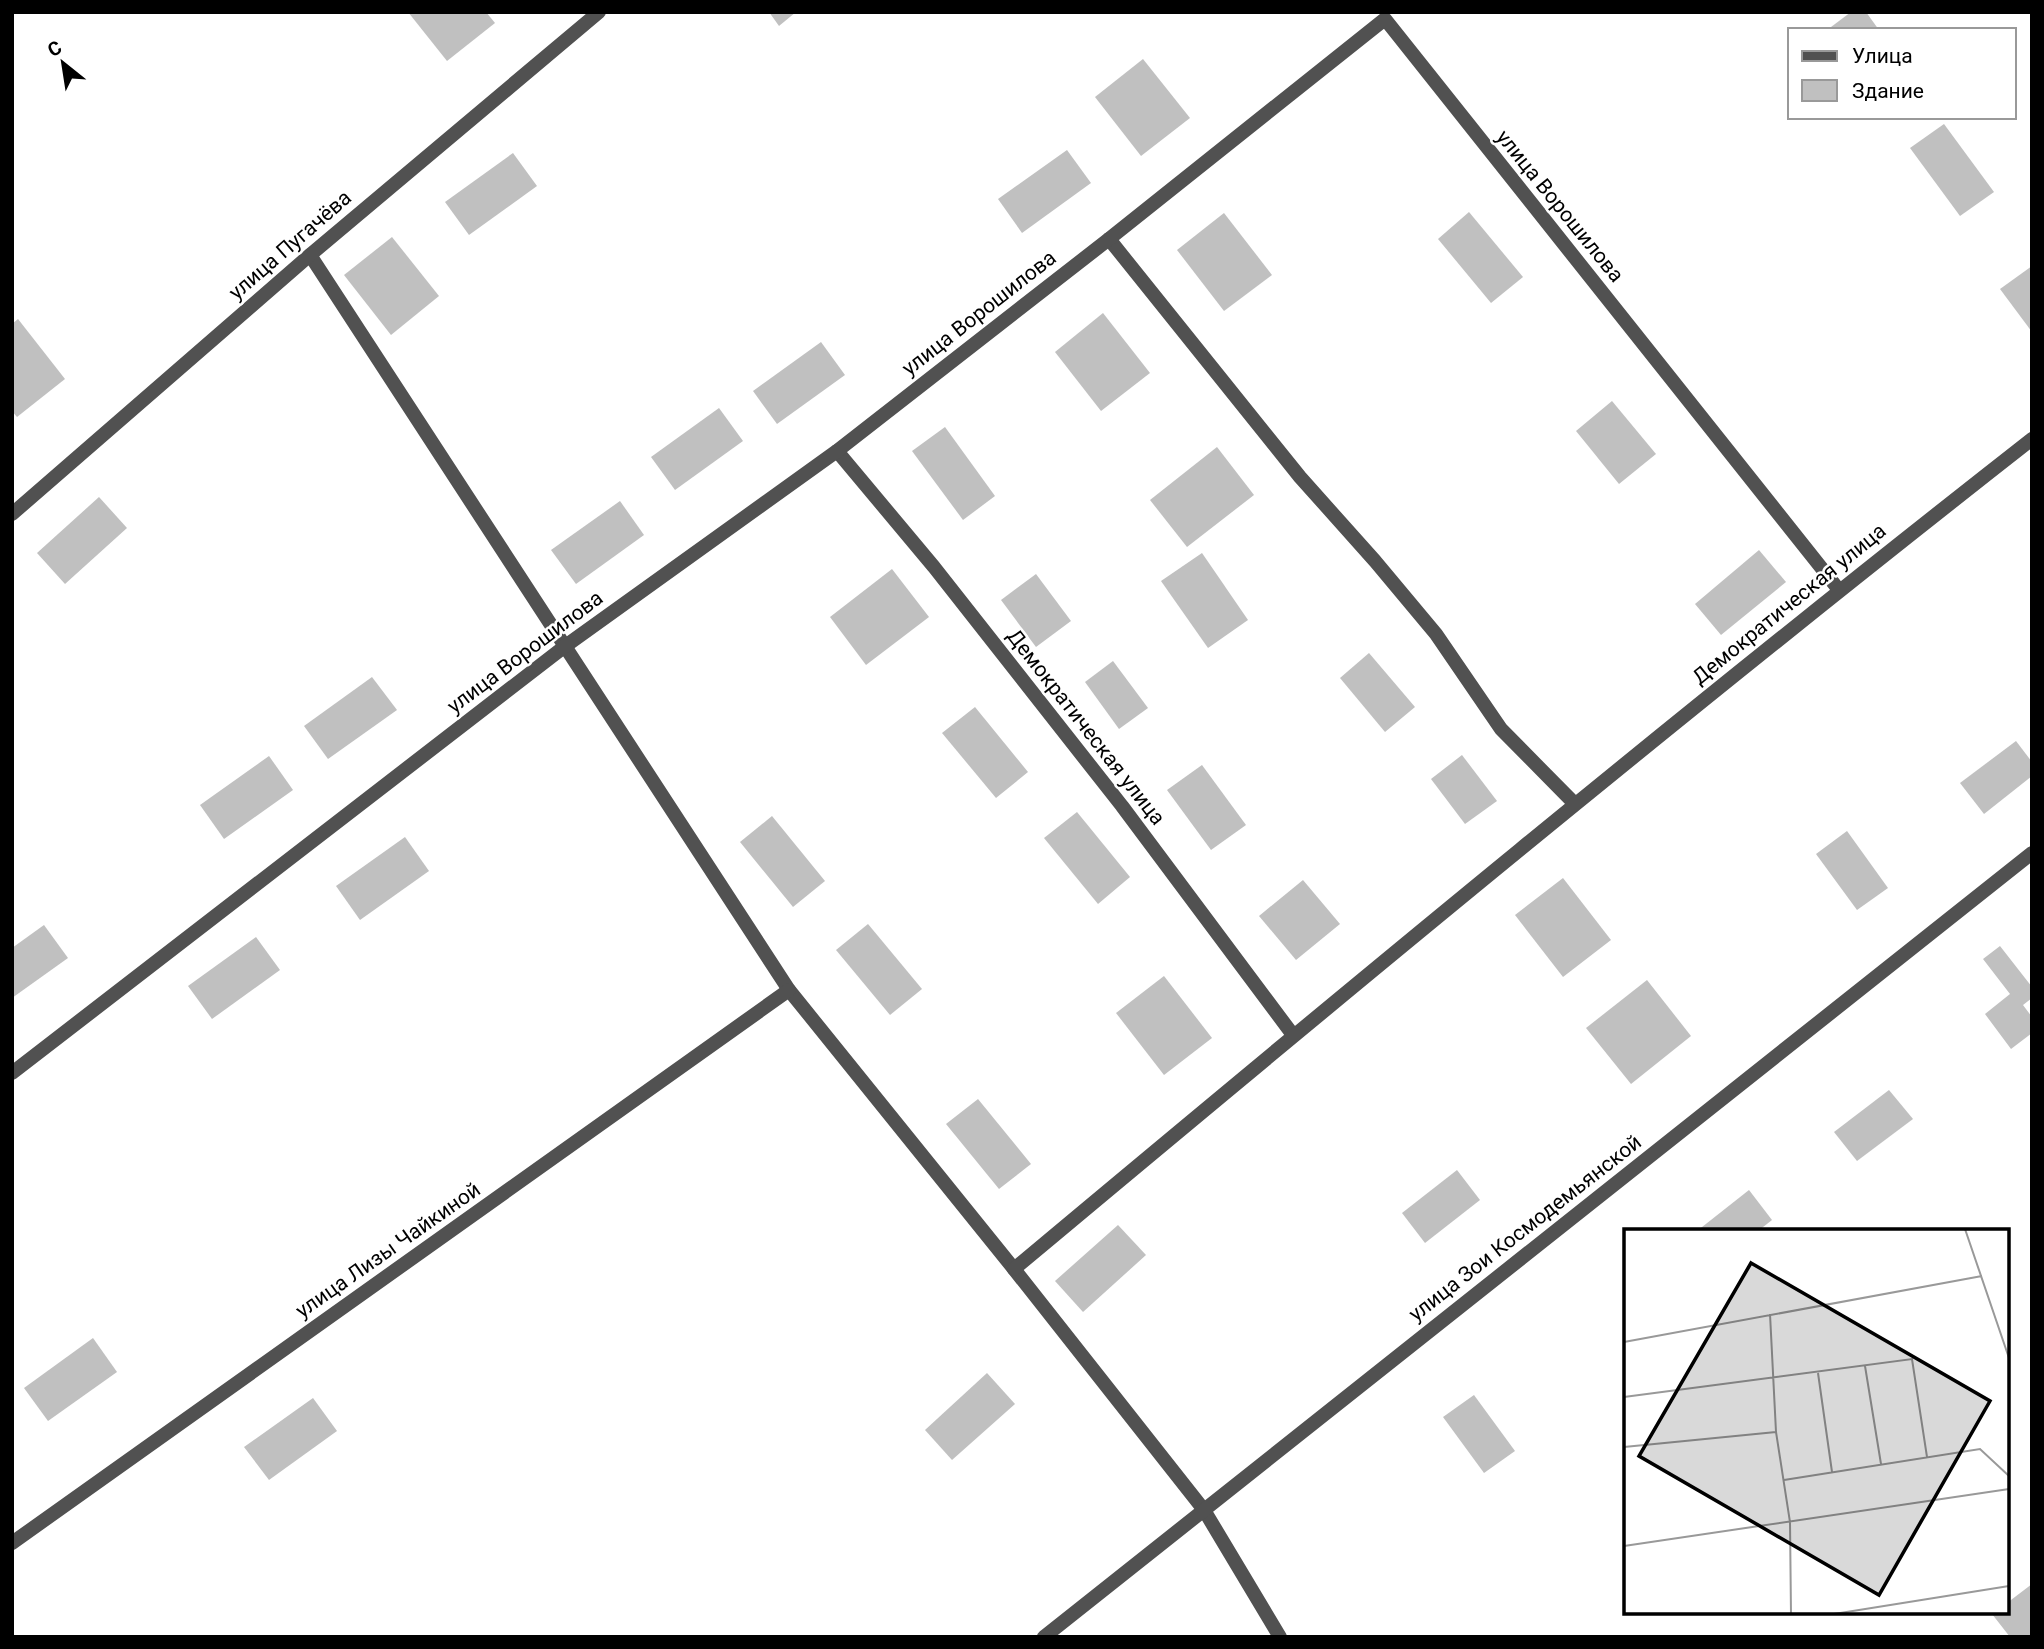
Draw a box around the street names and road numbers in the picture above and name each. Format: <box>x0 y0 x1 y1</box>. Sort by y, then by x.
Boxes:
street label: улица Ворошилова <box>1491 125 1629 287</box>
street label: улица Пугачёва <box>224 185 356 305</box>
street label: улица Ворошилова <box>897 246 1061 380</box>
street label: Демократическая улица <box>1687 519 1891 689</box>
street label: улица Ворошилова <box>443 586 607 718</box>
street label: Демократическая улица <box>1002 624 1170 830</box>
street label: улица Зои Космодемьянской <box>1404 1130 1646 1326</box>
street label: улица Лизы Чайкиной <box>291 1177 485 1323</box>

